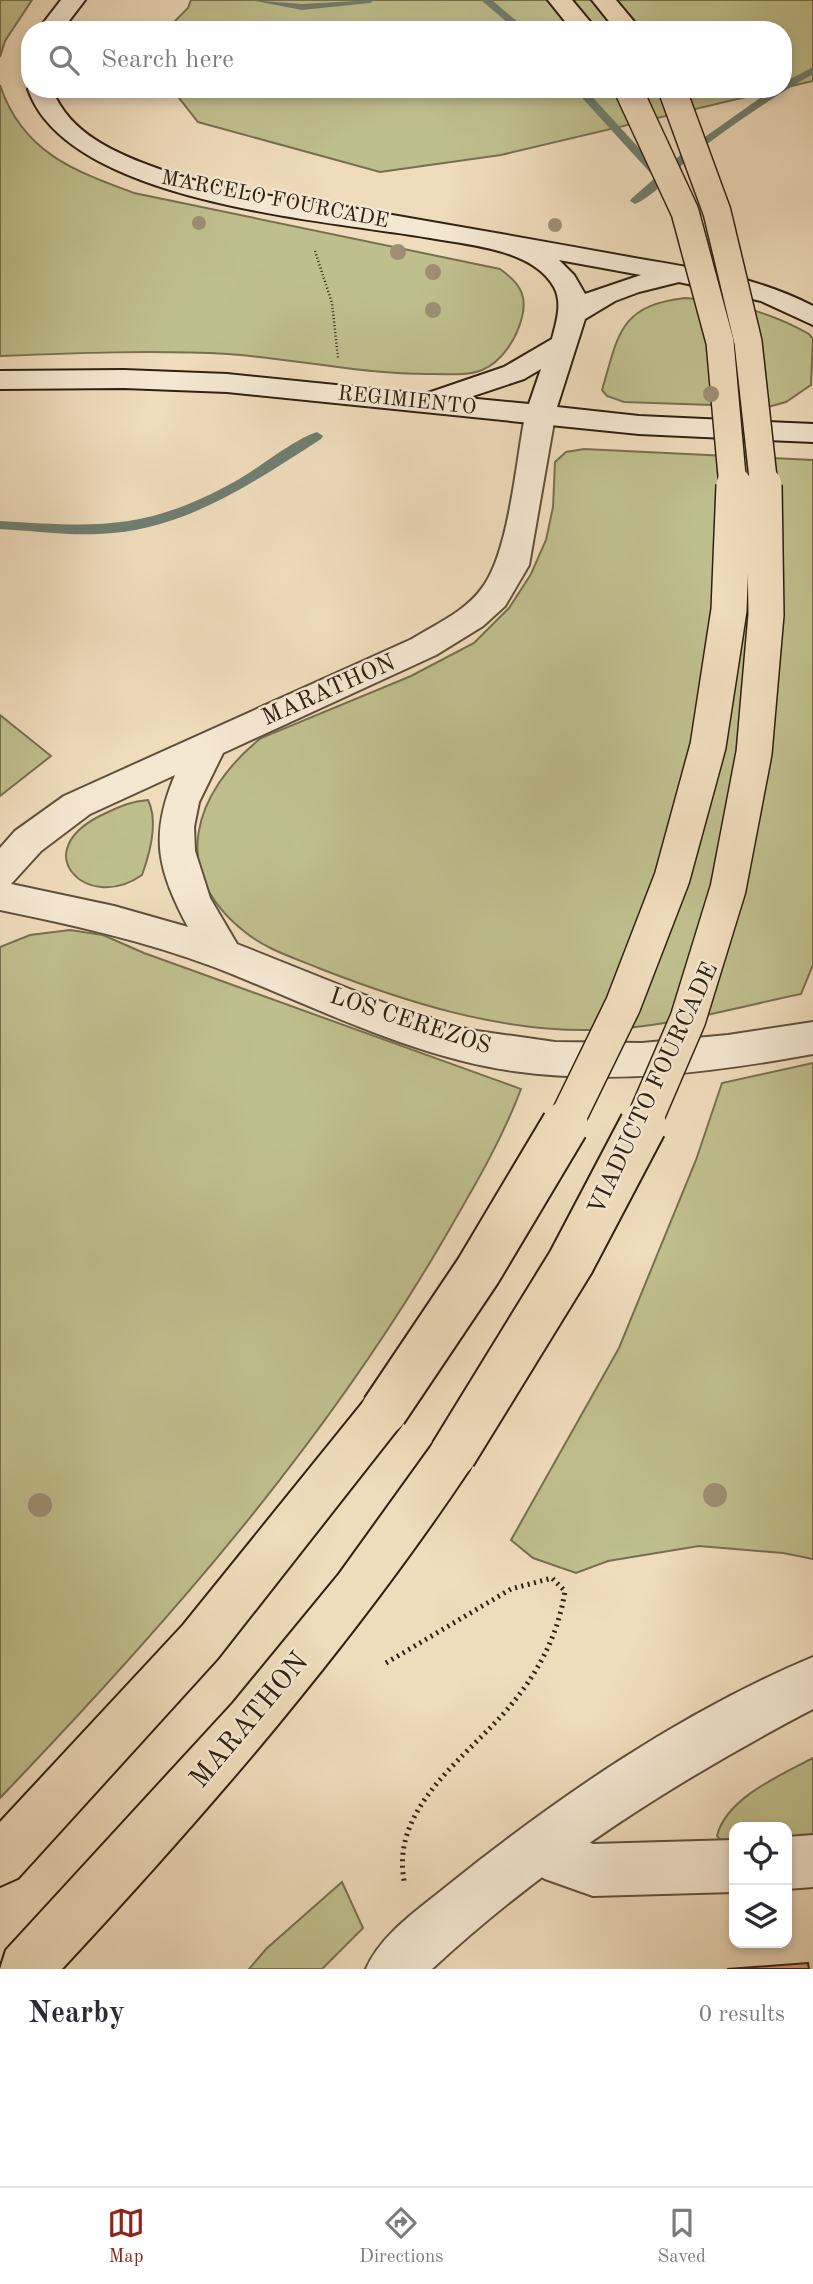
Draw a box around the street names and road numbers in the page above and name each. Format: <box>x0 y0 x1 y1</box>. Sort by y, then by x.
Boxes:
street label: MARCELO FOURCADE <box>159 168 391 232</box>
street label: REGIMIENTO <box>337 383 477 419</box>
street label: MARATHON <box>259 651 399 731</box>
street label: VIADUCTO FOURCADE <box>585 959 723 1219</box>
street label: LOS CEREZOS <box>326 985 494 1059</box>
street label: MARATHON <box>186 1648 314 1794</box>

